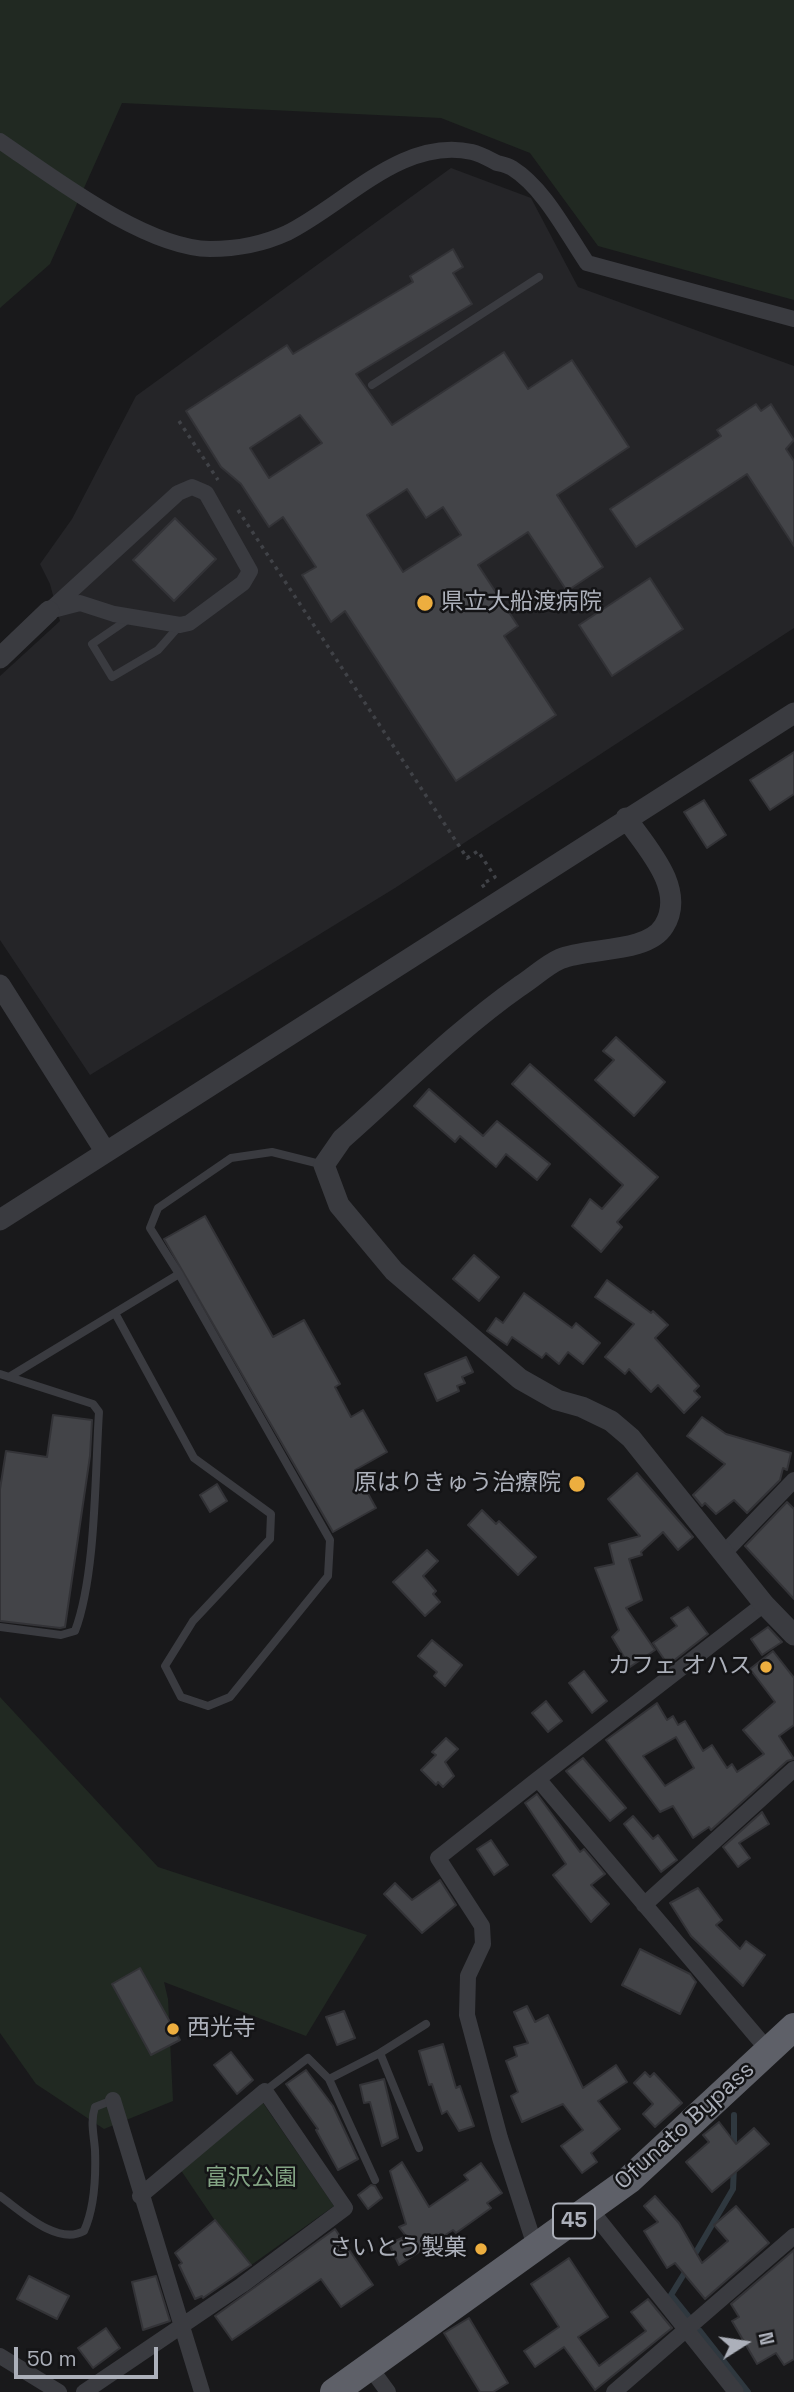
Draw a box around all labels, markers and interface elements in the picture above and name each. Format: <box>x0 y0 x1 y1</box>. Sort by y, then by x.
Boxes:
place label: 県立大船渡病院 <box>441 589 602 617</box>
marker: 県立大船渡病院 <box>415 593 435 613</box>
place label: 原はりきゅう治療院 <box>354 1470 561 1498</box>
marker: 原はりきゅう治療院 <box>567 1474 587 1494</box>
place label: カフェ オハス <box>608 1653 752 1681</box>
marker: カフェ オハス <box>758 1659 774 1675</box>
place label: 西光寺 <box>187 2015 256 2043</box>
marker: 西光寺 <box>165 2021 181 2037</box>
street label: Ofunato Bypass <box>610 2056 760 2196</box>
park label: 富沢公園 <box>205 2165 297 2193</box>
road number: 45 <box>553 2204 595 2238</box>
place label: さいとう製菓 <box>329 2235 467 2263</box>
marker: さいとう製菓 <box>473 2241 489 2257</box>
north arrow <box>710 2308 780 2378</box>
text: N <box>752 2330 780 2347</box>
scale bar <box>18 2332 161 2376</box>
text: 50 m <box>27 2345 77 2372</box>

